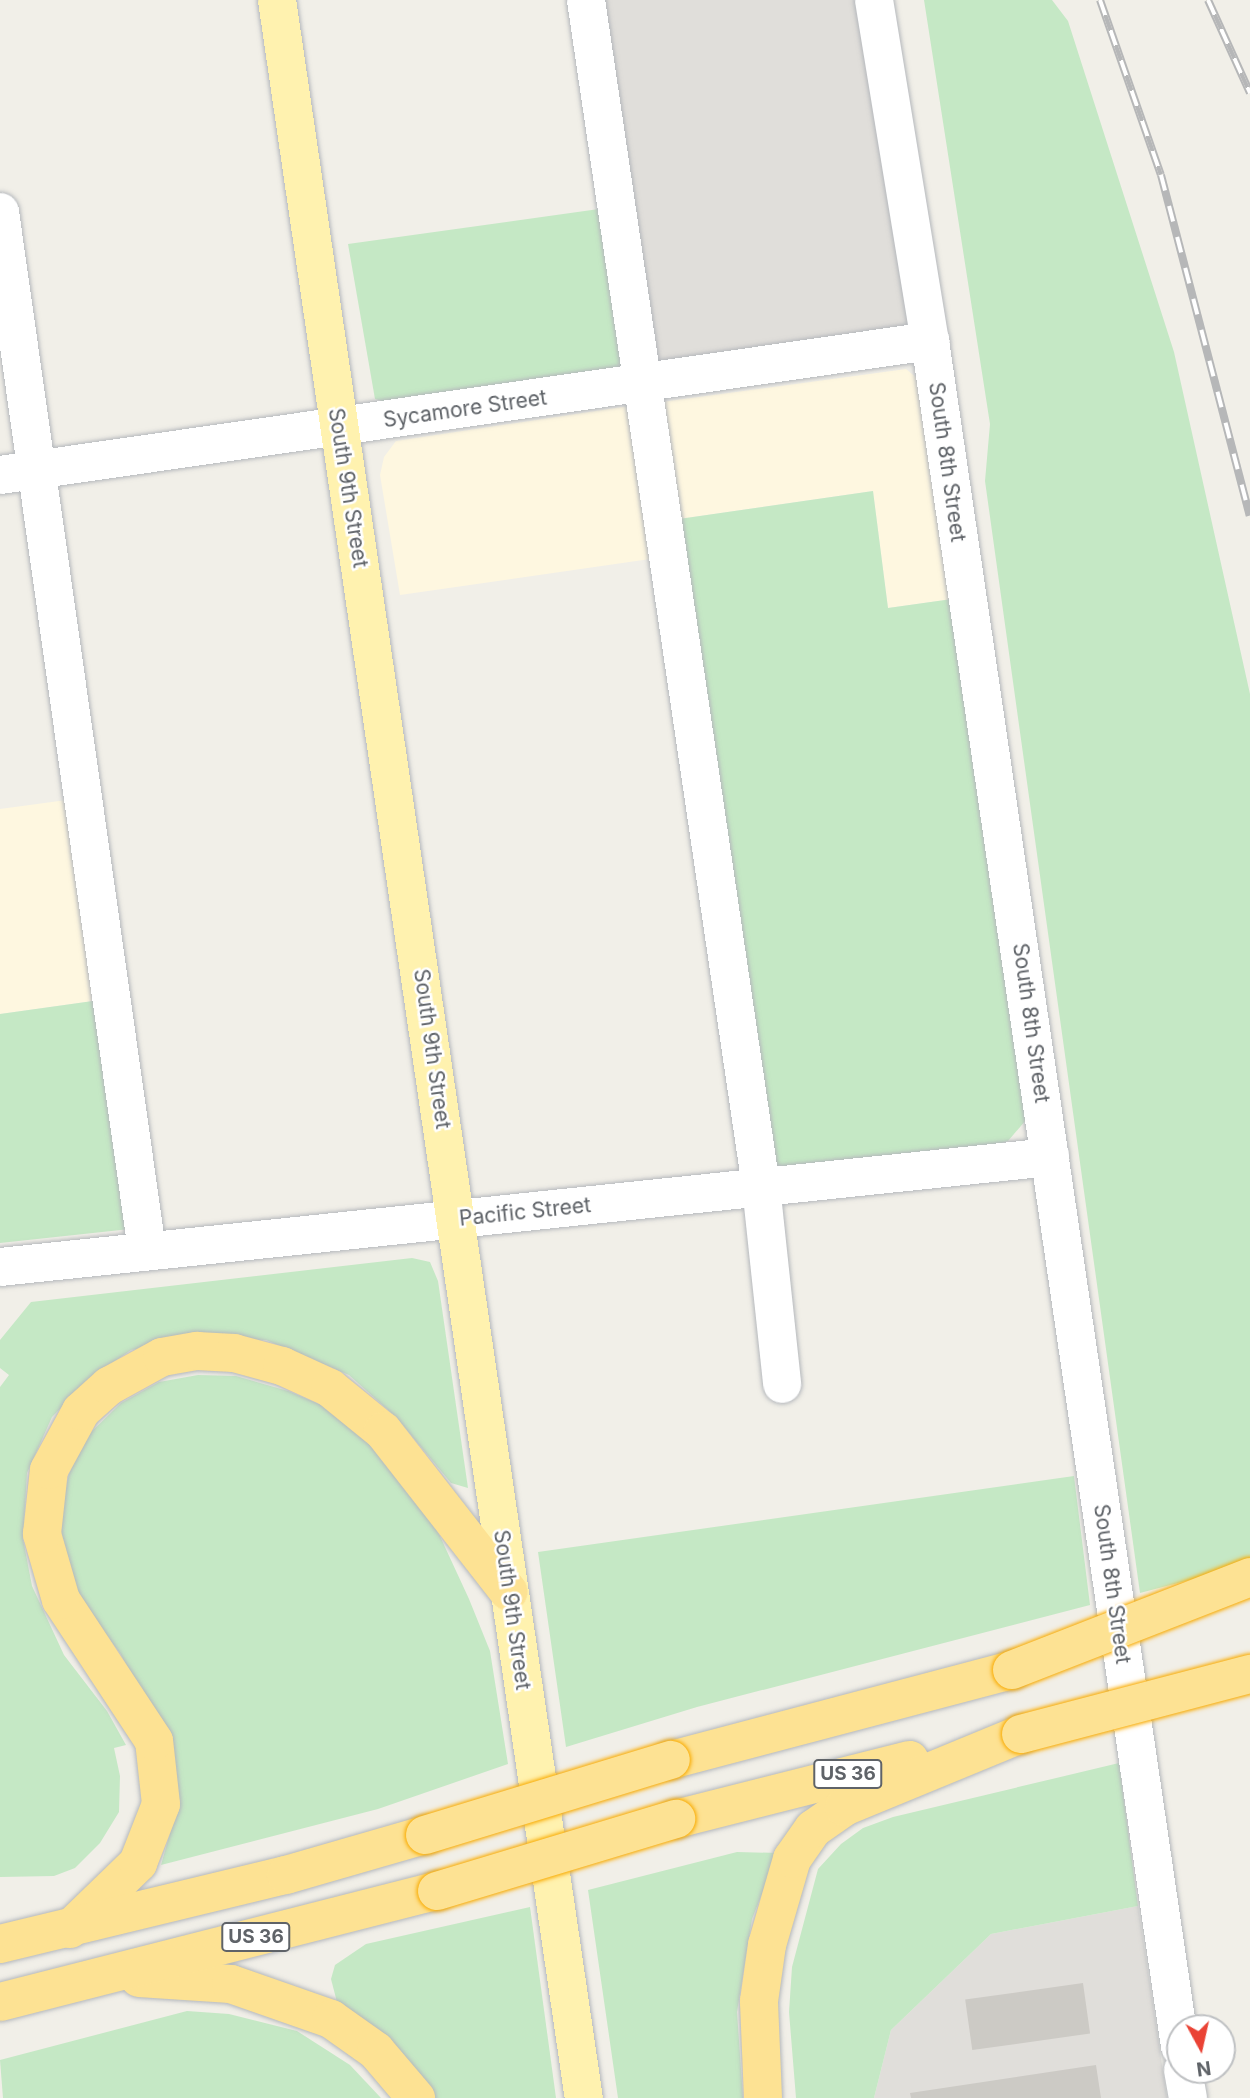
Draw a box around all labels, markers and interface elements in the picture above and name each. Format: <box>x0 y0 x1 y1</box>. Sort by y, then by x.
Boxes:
street label: South 8th Street <box>923 380 971 544</box>
street label: Sycamore Street <box>382 385 548 433</box>
street label: South 9th Street <box>323 406 373 570</box>
street label: South 8th Street <box>1007 941 1055 1105</box>
street label: South 9th Street <box>408 967 456 1131</box>
street label: Pacific Street <box>458 1193 592 1231</box>
street label: South 8th Street <box>1088 1502 1136 1666</box>
street label: South 9th Street <box>488 1528 536 1692</box>
road number: US 36 <box>813 1758 883 1790</box>
road number: US 36 <box>221 1922 291 1952</box>
north arrow <box>1166 2014 1236 2084</box>
text: N <box>1195 2056 1212 2081</box>

